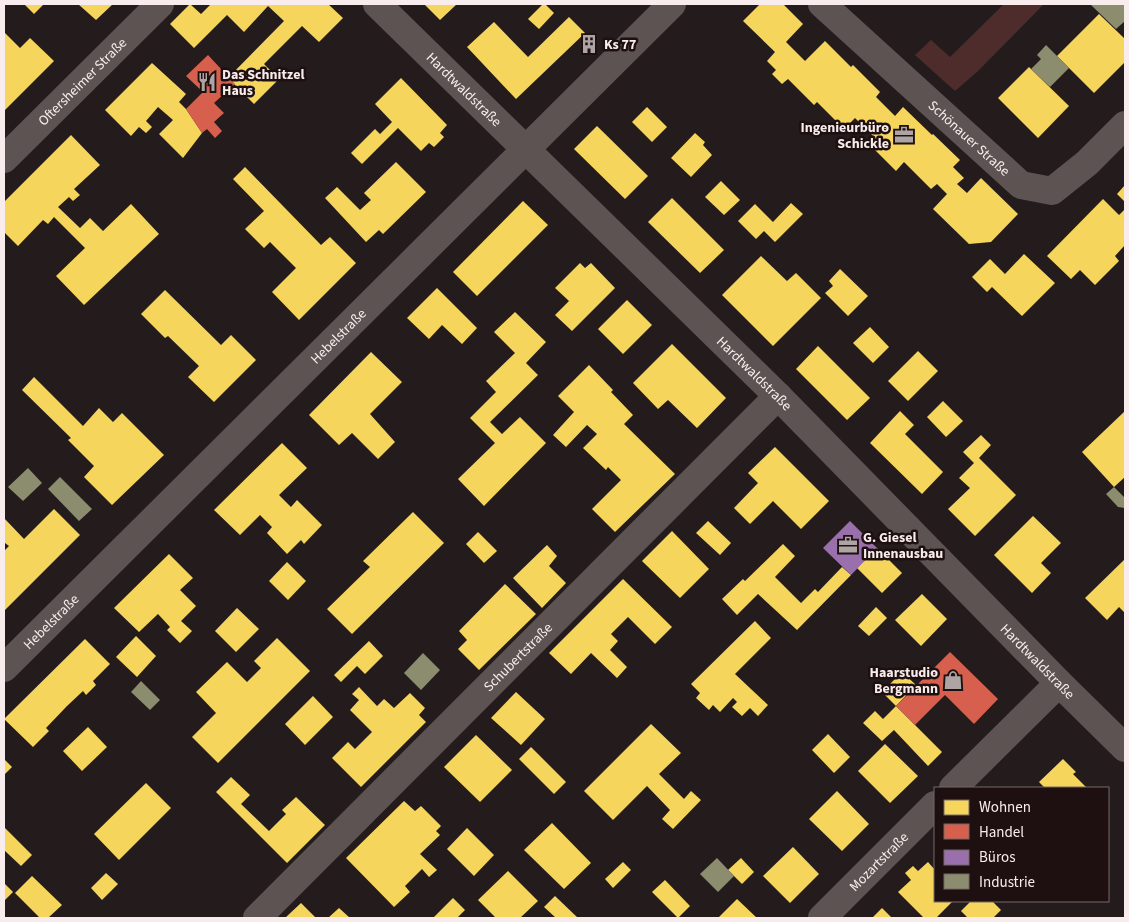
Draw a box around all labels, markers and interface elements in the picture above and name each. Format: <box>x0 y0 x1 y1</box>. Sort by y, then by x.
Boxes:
building icon: Ks 77 <box>578 33 600 55</box>
street label: Oftersheimer Straße <box>34 34 132 131</box>
place label: Ks 77 <box>604 35 636 55</box>
street label: Hardtwaldstraße <box>421 48 506 132</box>
place label: Das Schnitzel Haus <box>222 65 304 101</box>
restaurant icon: Das Schnitzel Haus <box>196 71 218 93</box>
street label: Schönauer Straße <box>923 96 1014 181</box>
place label: Ingenieurbüro Schickle <box>800 118 889 154</box>
office icon: Ingenieurbüro Schickle <box>893 124 915 146</box>
street label: Hebelstraße <box>306 304 371 369</box>
street label: Hardtwaldstraße <box>712 332 796 416</box>
place label: G. Giesel Innenausbau <box>863 528 943 564</box>
office icon: G. Giesel Innenausbau <box>837 534 859 556</box>
street label: Hebelstraße <box>19 590 84 654</box>
street label: Schubertstraße <box>479 619 557 697</box>
street label: Hardtwaldstraße <box>995 620 1079 704</box>
place label: Haarstudio Bergmann <box>869 663 938 699</box>
shop icon: Haarstudio Bergmann <box>942 669 964 691</box>
legend <box>934 787 1109 902</box>
text: Wohnen <box>979 797 1031 818</box>
text: Handel <box>979 822 1024 843</box>
street label: Mozartstraße <box>845 828 914 896</box>
text: Büros <box>979 847 1015 868</box>
text: Industrie <box>979 872 1035 893</box>

